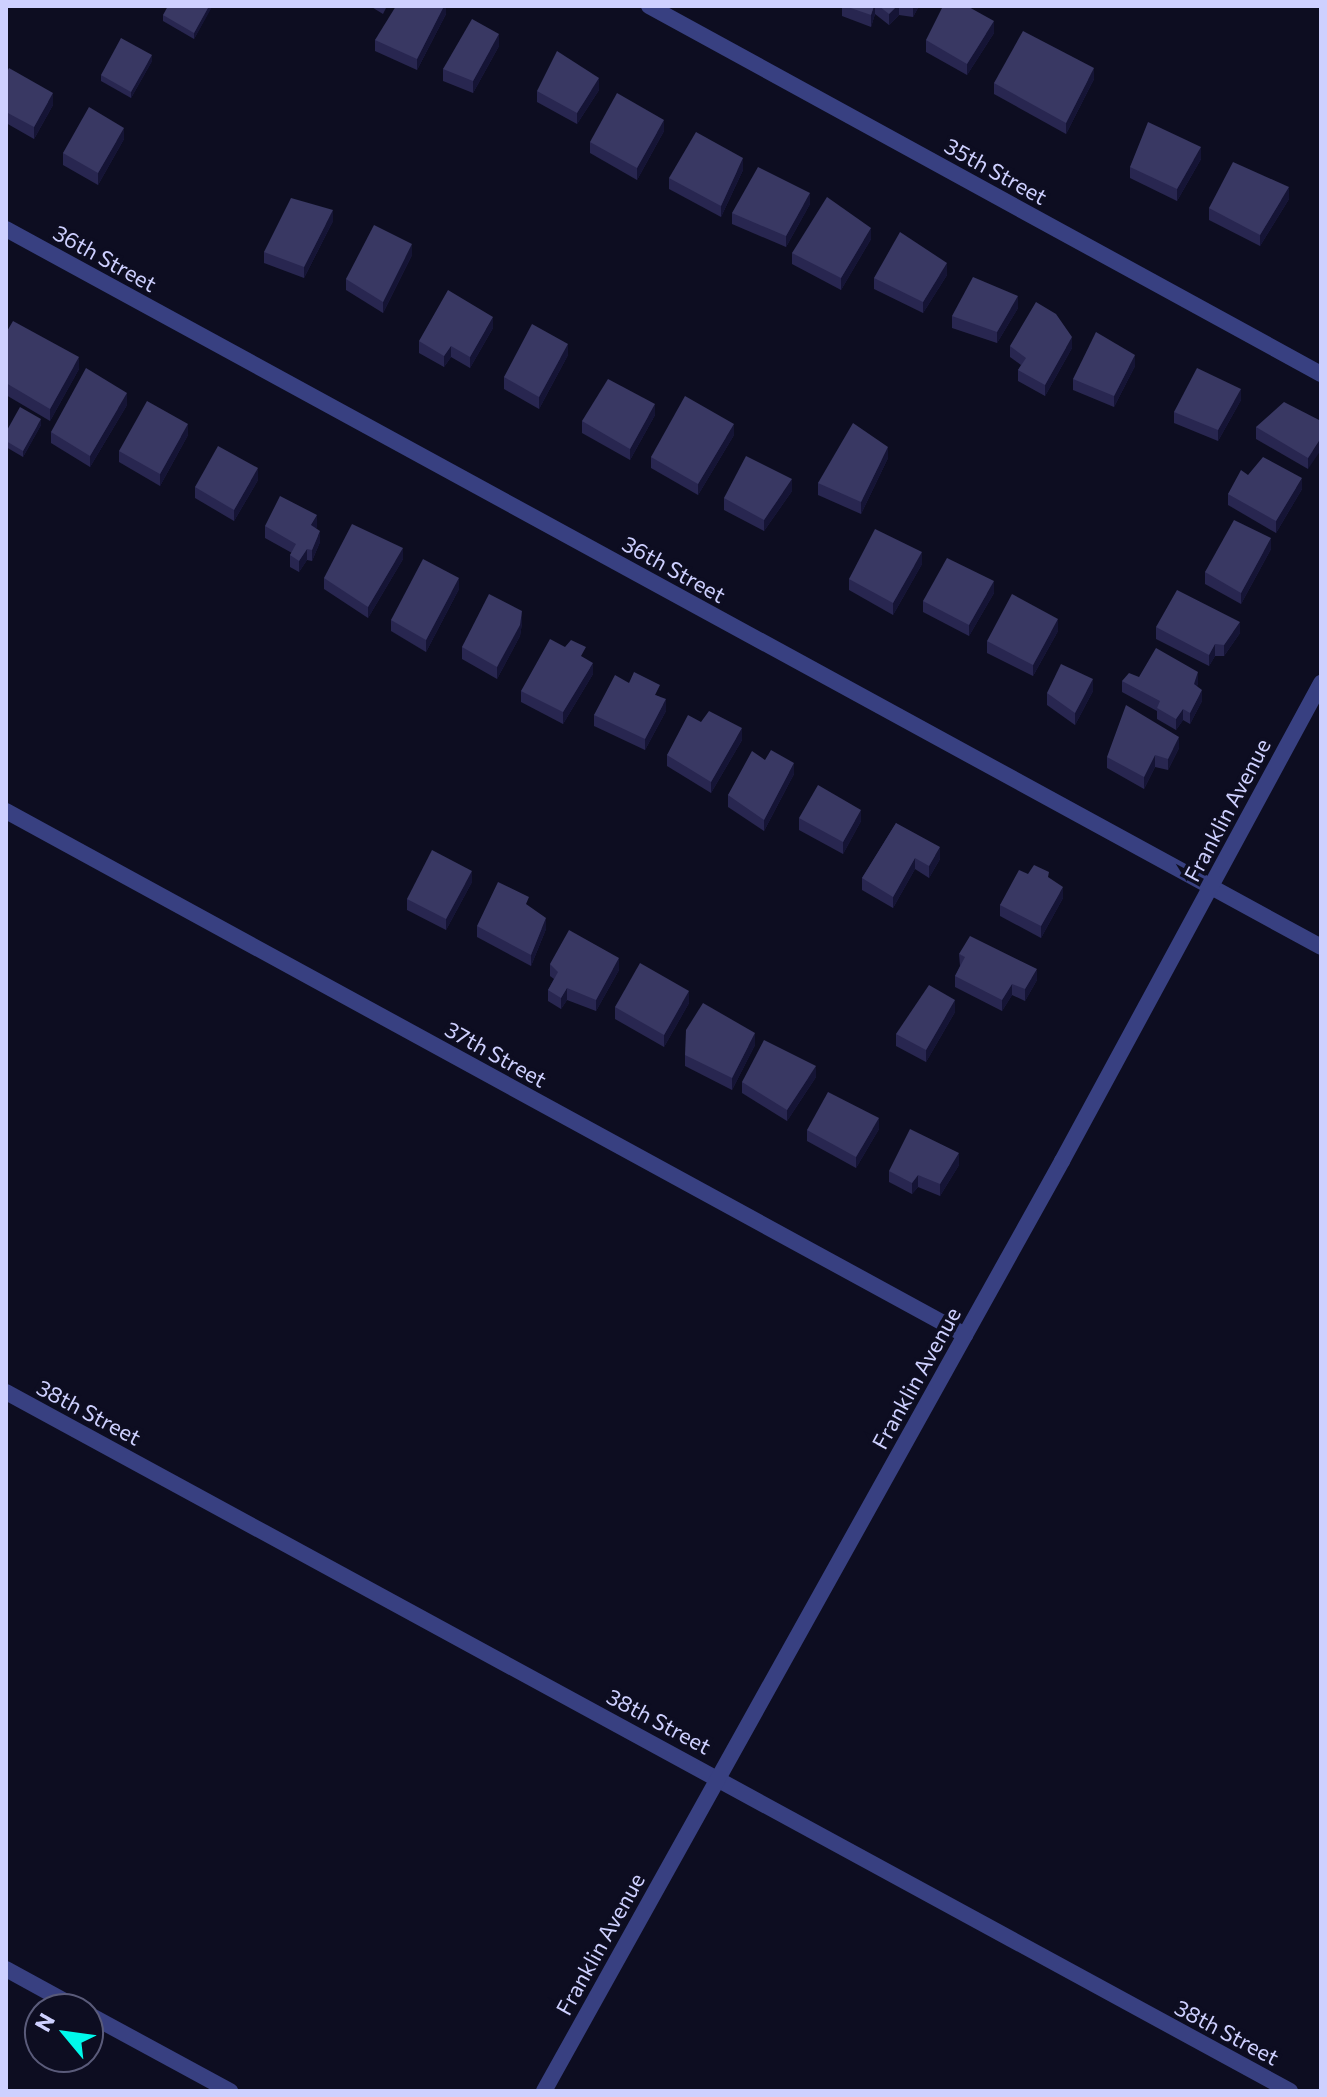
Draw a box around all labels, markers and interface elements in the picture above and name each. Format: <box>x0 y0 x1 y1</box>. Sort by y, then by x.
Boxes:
street label: 35th Street <box>940 132 1052 210</box>
street label: 36th Street <box>49 219 161 297</box>
street label: 36th Street <box>618 530 730 608</box>
street label: Franklin Avenue <box>1178 734 1276 886</box>
street label: 37th Street <box>441 1015 551 1093</box>
street label: Franklin Avenue <box>866 1302 966 1454</box>
street label: 38th Street <box>33 1374 145 1450</box>
street label: 38th Street <box>603 1683 715 1759</box>
street label: Franklin Avenue <box>550 1868 650 2020</box>
north arrow <box>24 1993 104 2073</box>
street label: 38th Street <box>1171 1994 1283 2070</box>
text: N <box>29 2008 60 2036</box>

